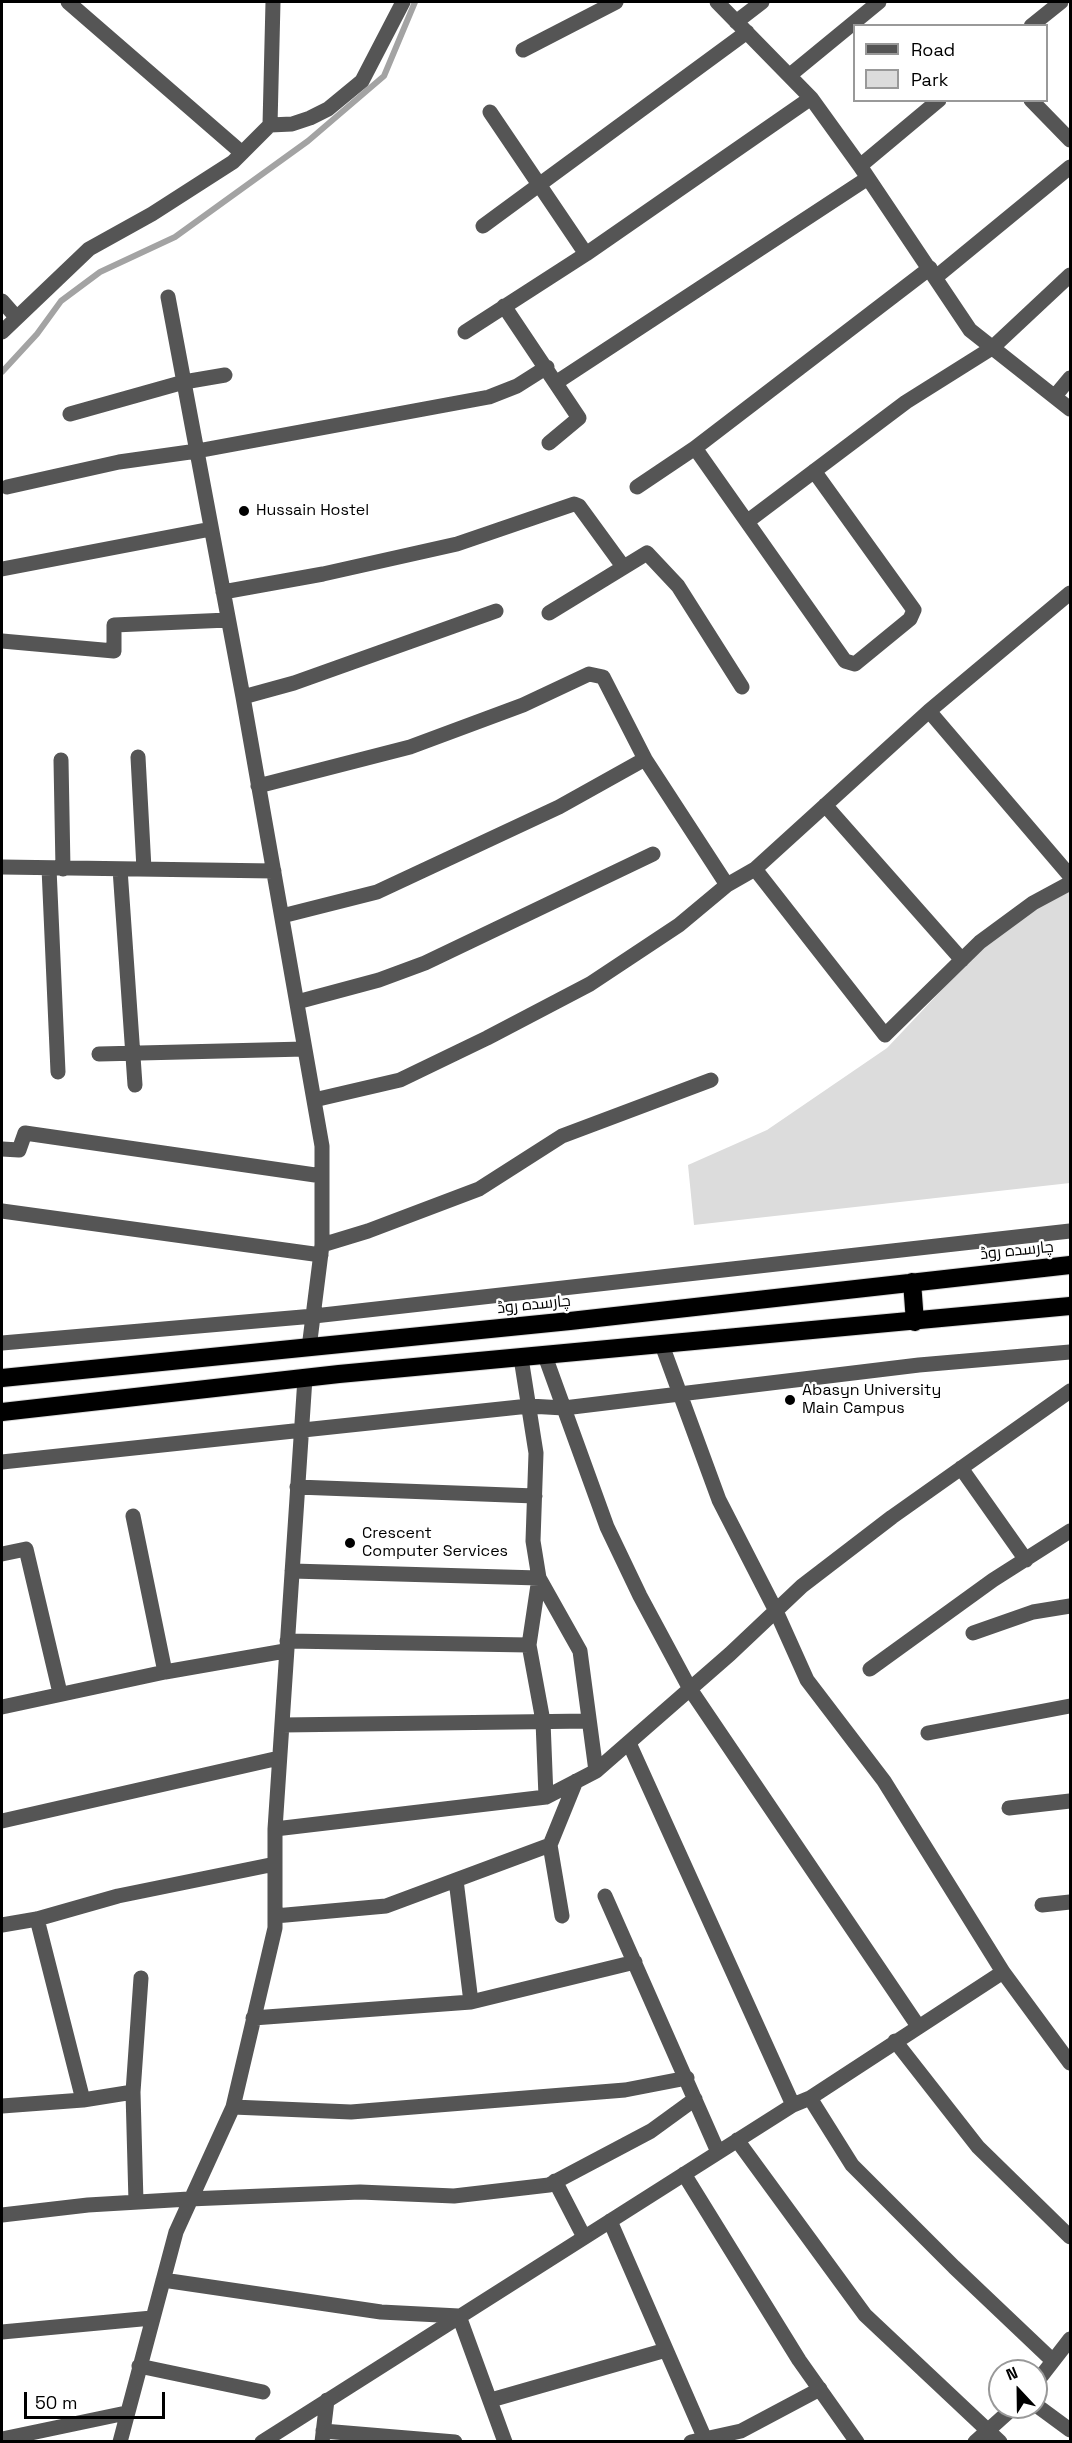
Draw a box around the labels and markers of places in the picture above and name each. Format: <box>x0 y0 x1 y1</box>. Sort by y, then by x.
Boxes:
place label: Hussain Hostel <box>256 501 369 521</box>
marker: Hussain Hostel <box>237 504 251 518</box>
place label: Abasyn University Main Campus <box>802 1381 941 1419</box>
marker: Abasyn University Main Campus <box>783 1393 797 1407</box>
place label: Crescent Computer Services <box>362 1524 508 1562</box>
marker: Crescent Computer Services <box>343 1536 357 1550</box>

